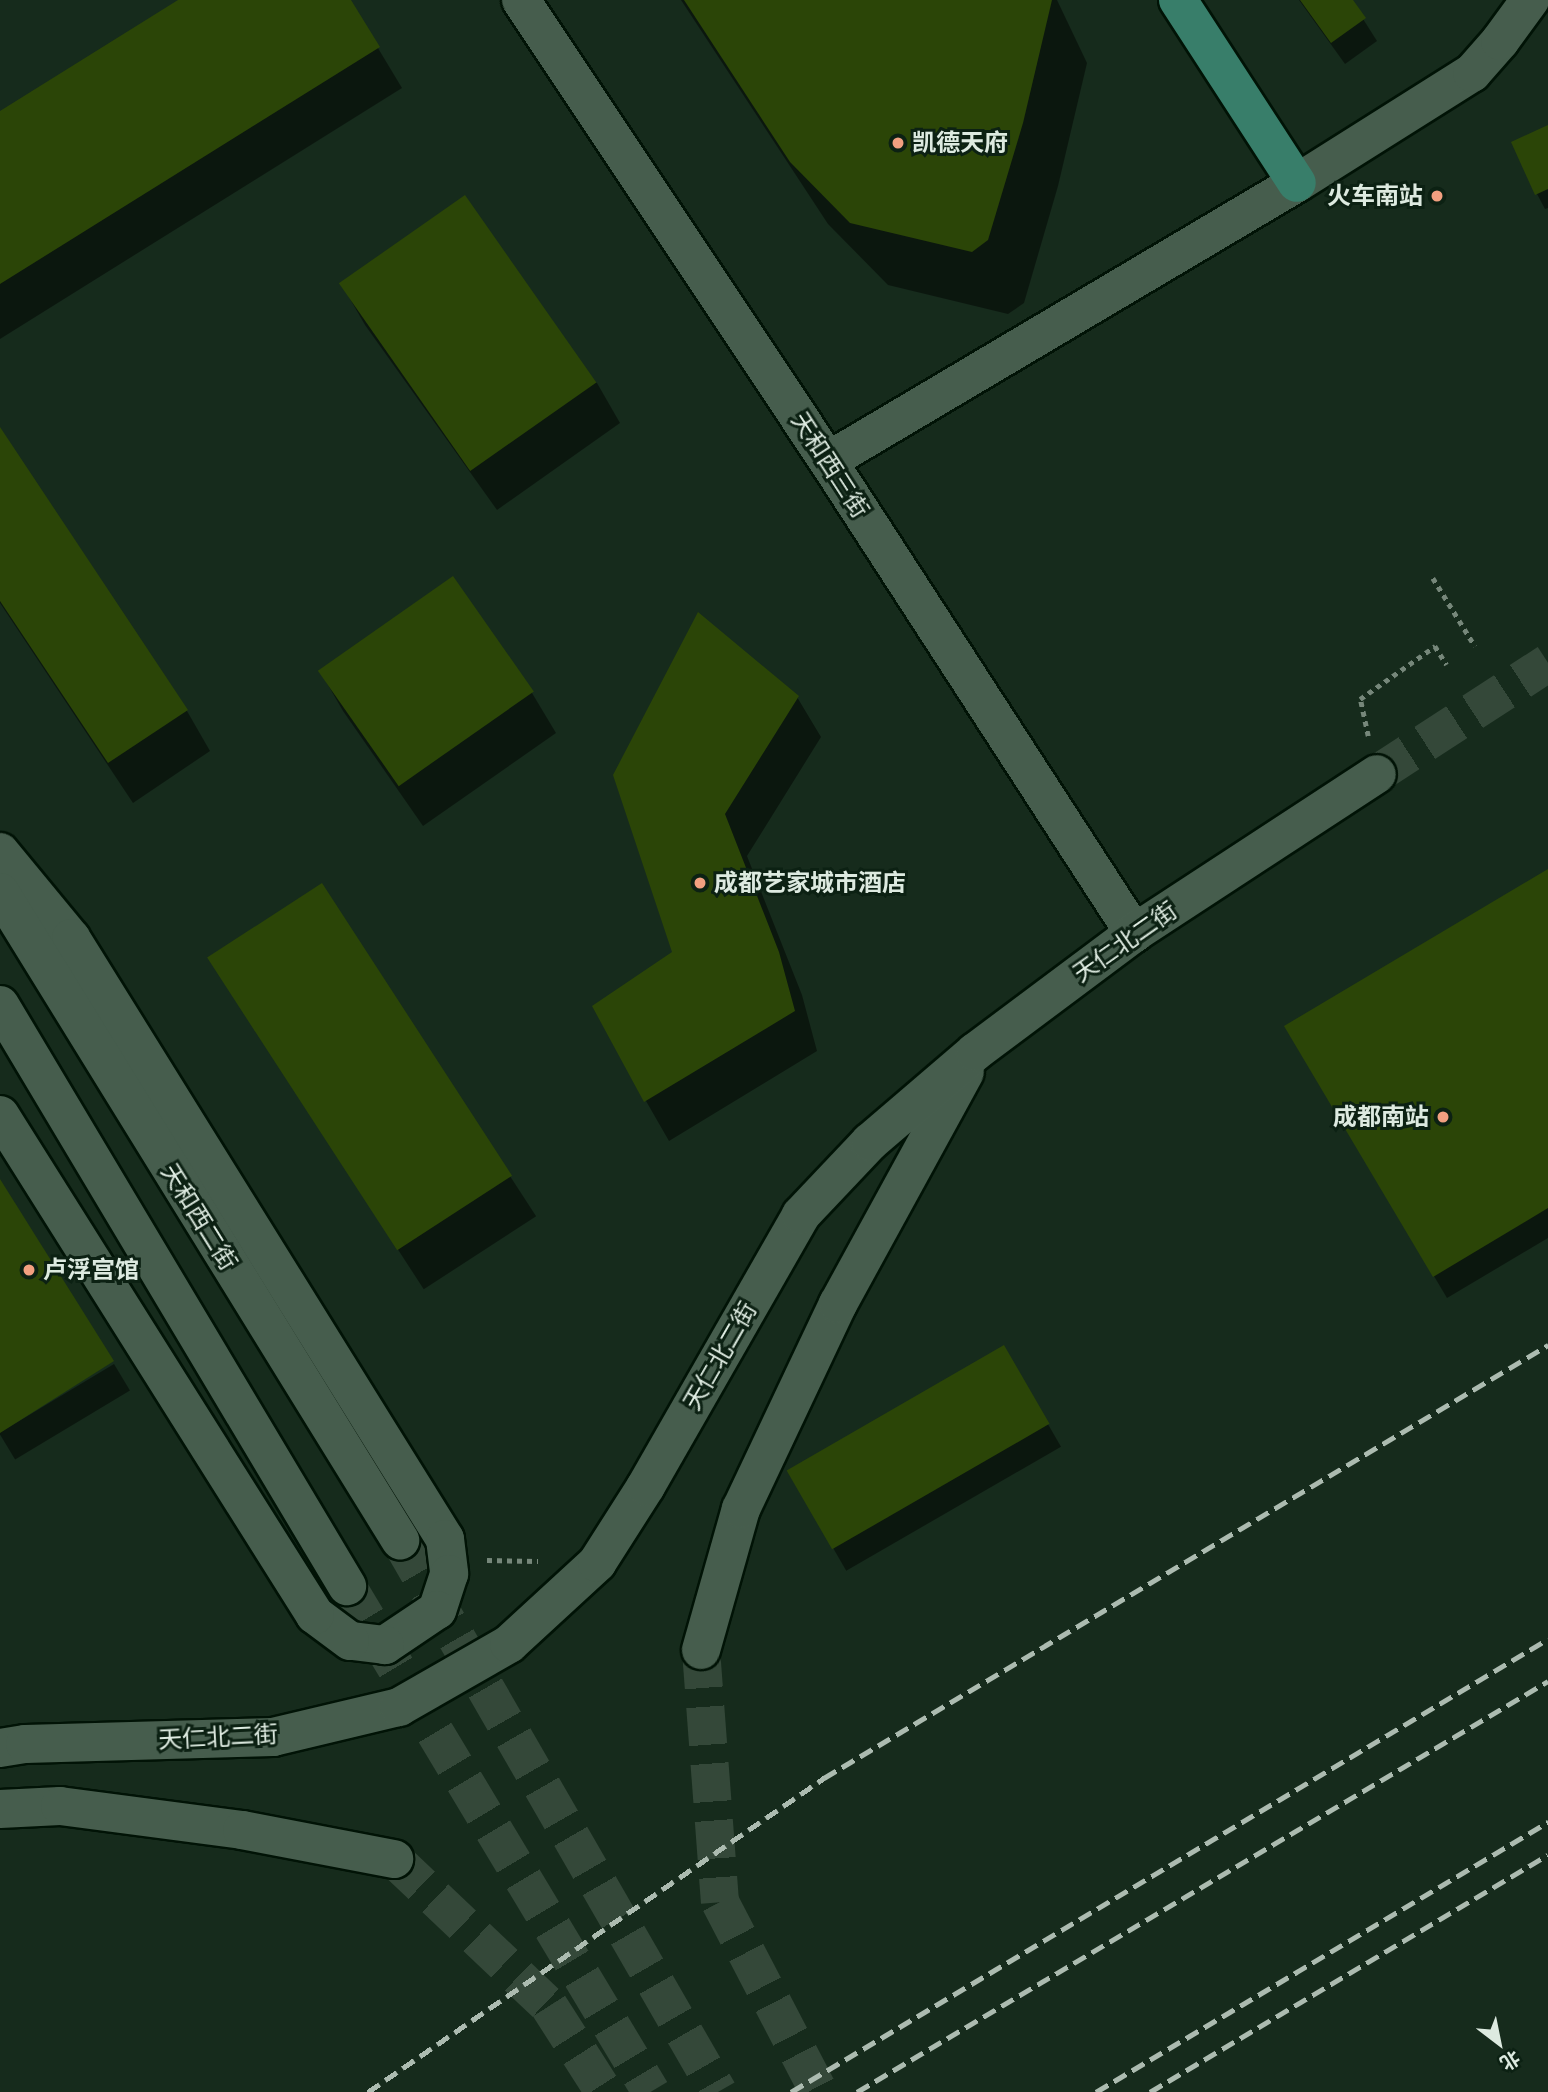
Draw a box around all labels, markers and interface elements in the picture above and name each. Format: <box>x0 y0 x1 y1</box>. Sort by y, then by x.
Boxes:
place label: 凯德天府 <box>912 129 1008 157</box>
marker: 凯德天府 <box>890 135 906 151</box>
place label: 火车南站 <box>1327 182 1423 210</box>
marker: 火车南站 <box>1429 188 1445 204</box>
street label: 天和西三街 <box>785 407 875 523</box>
place label: 成都艺家城市酒店 <box>714 869 906 897</box>
marker: 成都艺家城市酒店 <box>692 875 708 891</box>
street label: 天仁北二街 <box>1068 896 1182 988</box>
place label: 成都南站 <box>1333 1103 1429 1131</box>
marker: 成都南站 <box>1435 1109 1451 1125</box>
street label: 天和西二街 <box>155 1158 243 1276</box>
place label: 卢浮宫馆 <box>43 1256 139 1284</box>
marker: 卢浮宫馆 <box>21 1262 37 1278</box>
street label: 天仁北二街 <box>678 1297 762 1415</box>
street label: 天仁北二街 <box>157 1719 279 1755</box>
north arrow <box>1464 2008 1534 2078</box>
text: 北 <box>1496 2046 1525 2076</box>

